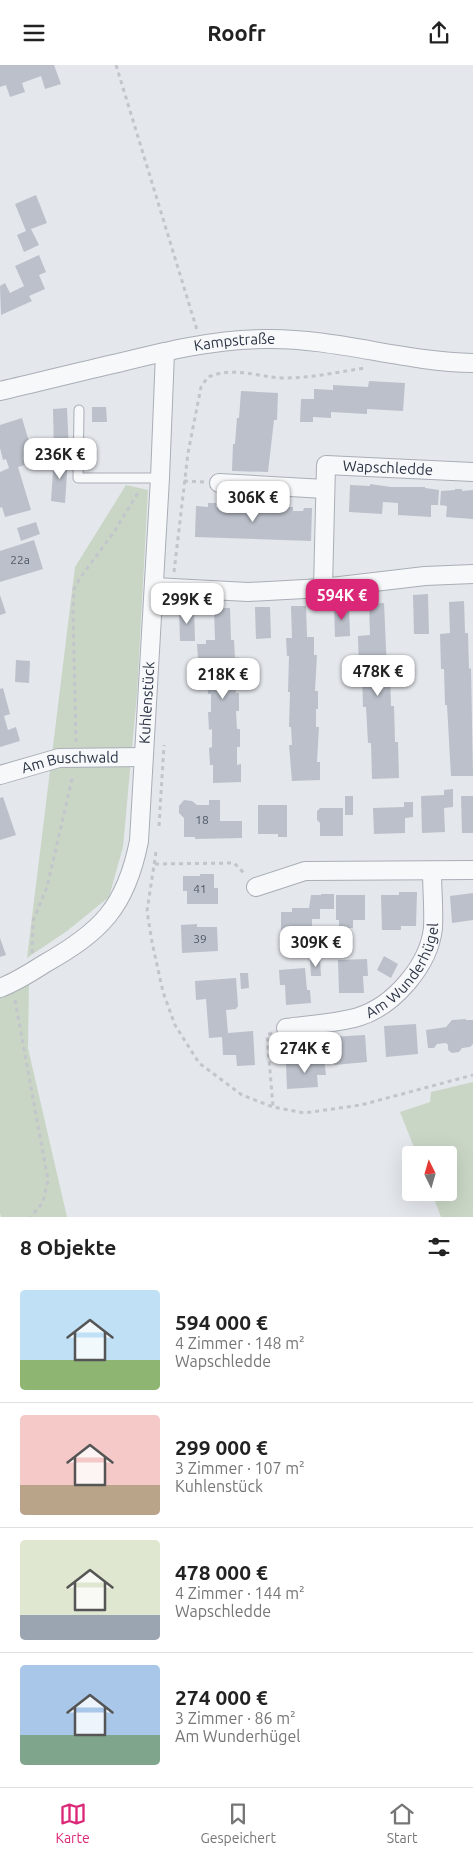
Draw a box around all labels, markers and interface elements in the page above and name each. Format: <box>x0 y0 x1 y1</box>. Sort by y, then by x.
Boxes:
icon: menu <box>20 19 48 47</box>
icon: share <box>425 19 453 47</box>
text: Roofr <box>207 20 266 45</box>
street label: Kampstraße <box>192 330 275 354</box>
pin: 236K € <box>19 437 101 480</box>
text: 236K € <box>35 445 85 463</box>
street label: Wapschledde <box>342 457 433 478</box>
pin: 306K € <box>212 481 294 523</box>
text: 306K € <box>228 488 278 506</box>
house number: 22a <box>10 553 30 566</box>
pin: 594K € <box>301 579 383 621</box>
pin: 299K € <box>146 583 228 625</box>
text: 594K € <box>317 586 367 604</box>
text: 299K € <box>162 590 212 608</box>
pin: 478K € <box>337 655 419 697</box>
pin: 218K € <box>182 657 264 700</box>
street label: Kuhlenstück <box>136 660 157 744</box>
text: 478K € <box>353 662 403 680</box>
text: 218K € <box>198 665 248 683</box>
street label: Am Buschwald <box>19 748 119 776</box>
house number: 18 <box>195 813 209 826</box>
house number: 41 <box>193 882 207 895</box>
street label: Am Wunderhügel <box>363 923 441 1021</box>
pin: 309K € <box>275 925 357 968</box>
house number: 39 <box>193 932 207 945</box>
text: 309K € <box>291 933 341 951</box>
pin: 274K € <box>264 1031 346 1074</box>
text: 274K € <box>280 1039 330 1057</box>
north arrow <box>402 1146 458 1201</box>
map controls <box>402 1146 457 1201</box>
icon: filters <box>425 1233 453 1261</box>
text: 8 Objekte <box>20 1235 116 1259</box>
icon: home <box>60 1310 120 1370</box>
text: 594 000 € <box>175 1310 268 1334</box>
text: 4 Zimmer · 148 m² <box>175 1334 305 1352</box>
text: Wapschledde <box>175 1352 271 1370</box>
icon: home <box>60 1435 120 1495</box>
text: 299 000 € <box>175 1435 268 1459</box>
text: 3 Zimmer · 107 m² <box>175 1459 305 1477</box>
text: Kuhlenstück <box>175 1477 263 1495</box>
icon: home <box>60 1560 120 1620</box>
text: 478 000 € <box>175 1560 268 1584</box>
text: 4 Zimmer · 144 m² <box>175 1584 305 1602</box>
text: Wapschledde <box>175 1602 271 1620</box>
icon: home <box>60 1685 120 1745</box>
text: 274 000 € <box>175 1685 268 1709</box>
text: 3 Zimmer · 86 m² <box>175 1709 296 1727</box>
text: Am Wunderhügel <box>175 1727 301 1745</box>
tab: Karte <box>55 1800 90 1846</box>
tab: Gespeichert <box>200 1800 276 1846</box>
tab: Start <box>387 1800 418 1846</box>

